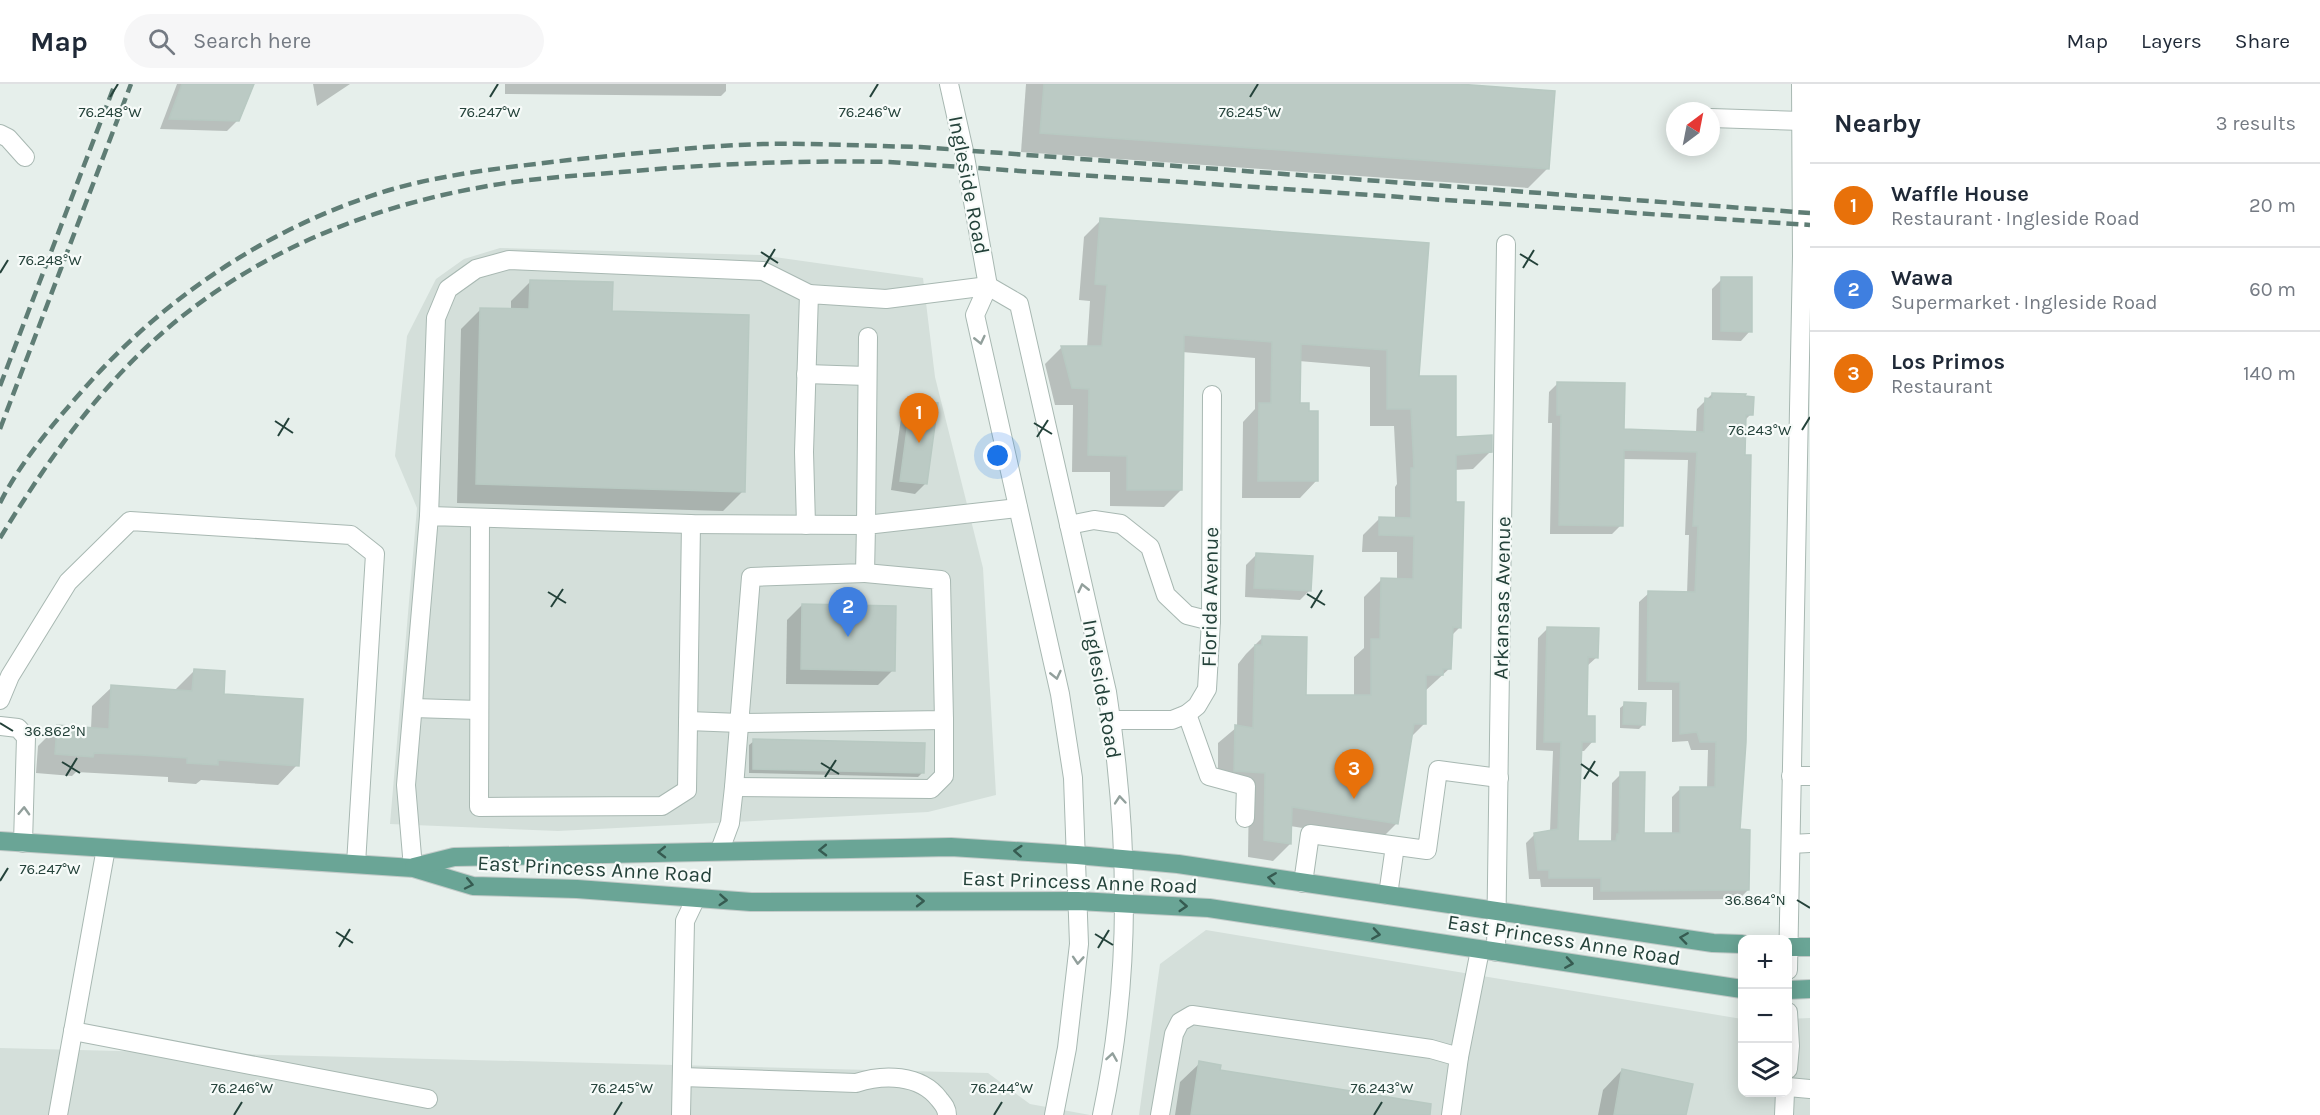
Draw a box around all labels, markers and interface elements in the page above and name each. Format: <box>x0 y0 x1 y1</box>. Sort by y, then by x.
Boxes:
search box <box>124 14 544 68</box>
text: Map <box>30 25 88 58</box>
icon: search <box>145 25 178 58</box>
text: Search here <box>193 28 311 54</box>
text: Map <box>2066 29 2108 53</box>
text: Layers <box>2141 29 2202 53</box>
text: Share <box>2235 29 2290 53</box>
north arrow <box>1666 102 1720 156</box>
text: 76.248°W <box>78 103 142 121</box>
text: 76.247°W <box>460 103 521 121</box>
text: 76.246°W <box>839 103 902 121</box>
text: 76.245°W <box>1219 103 1282 121</box>
text: Nearby <box>1834 108 1921 139</box>
text: 3 results <box>2216 112 2296 135</box>
street label: Ingleside Road <box>944 114 994 256</box>
text: Waffle House <box>1891 181 2029 207</box>
text: 1 <box>1850 194 1857 217</box>
text: 20 m <box>2249 194 2296 217</box>
text: Restaurant · Ingleside Road <box>1891 207 2140 230</box>
text: 76.248°W <box>18 251 82 269</box>
text: Wawa <box>1891 265 1953 291</box>
text: 2 <box>1847 278 1860 301</box>
text: 60 m <box>2249 278 2296 301</box>
text: Supermarket · Ingleside Road <box>1891 291 2158 314</box>
one-way arrow <box>973 335 986 345</box>
text: Los Primos <box>1891 349 2005 375</box>
text: 3 <box>1847 362 1860 385</box>
text: 140 m <box>2243 362 2296 385</box>
text: Restaurant <box>1891 375 1993 398</box>
pin: 1 <box>900 394 938 443</box>
text: 76.243°W <box>1729 421 1792 439</box>
your location <box>983 441 1012 470</box>
street label: Arkansas Avenue <box>1489 516 1515 680</box>
street label: Florida Avenue <box>1197 527 1223 667</box>
one-way arrow <box>1077 583 1090 593</box>
pin: 2 <box>828 588 868 637</box>
street label: Ingleside Road <box>1078 618 1126 760</box>
one-way arrow <box>1048 670 1061 680</box>
text: 36.862°N <box>24 722 86 740</box>
pin: 3 <box>1334 750 1374 799</box>
one-way arrow <box>1114 796 1127 805</box>
one-way arrow <box>17 807 30 816</box>
one-way arrow <box>819 844 828 856</box>
one-way arrow <box>1014 845 1023 858</box>
one-way arrow <box>657 846 666 858</box>
street label: East Princess Anne Road <box>477 851 713 887</box>
text: 76.247°W <box>20 860 81 878</box>
street label: East Princess Anne Road <box>962 866 1198 898</box>
one-way arrow <box>1268 872 1278 885</box>
one-way arrow <box>463 877 473 890</box>
text: 36.864°N <box>1724 891 1786 909</box>
one-way arrow <box>719 893 728 906</box>
one-way arrow <box>915 895 924 907</box>
one-way arrow <box>1179 900 1188 913</box>
street label: East Princess Anne Road <box>1446 910 1682 970</box>
one-way arrow <box>1371 927 1381 939</box>
one-way arrow <box>1680 933 1689 945</box>
map controls <box>1738 935 1792 1097</box>
button: + <box>1738 935 1792 989</box>
one-way arrow <box>1072 955 1085 964</box>
one-way arrow <box>1564 957 1574 969</box>
button: − <box>1738 989 1792 1043</box>
button: layers <box>1738 1043 1792 1097</box>
one-way arrow <box>1105 1053 1118 1063</box>
text: 76.246°W <box>211 1079 274 1097</box>
text: 76.245°W <box>591 1079 654 1097</box>
text: 76.244°W <box>971 1079 1034 1097</box>
text: 76.243°W <box>1351 1079 1414 1097</box>

